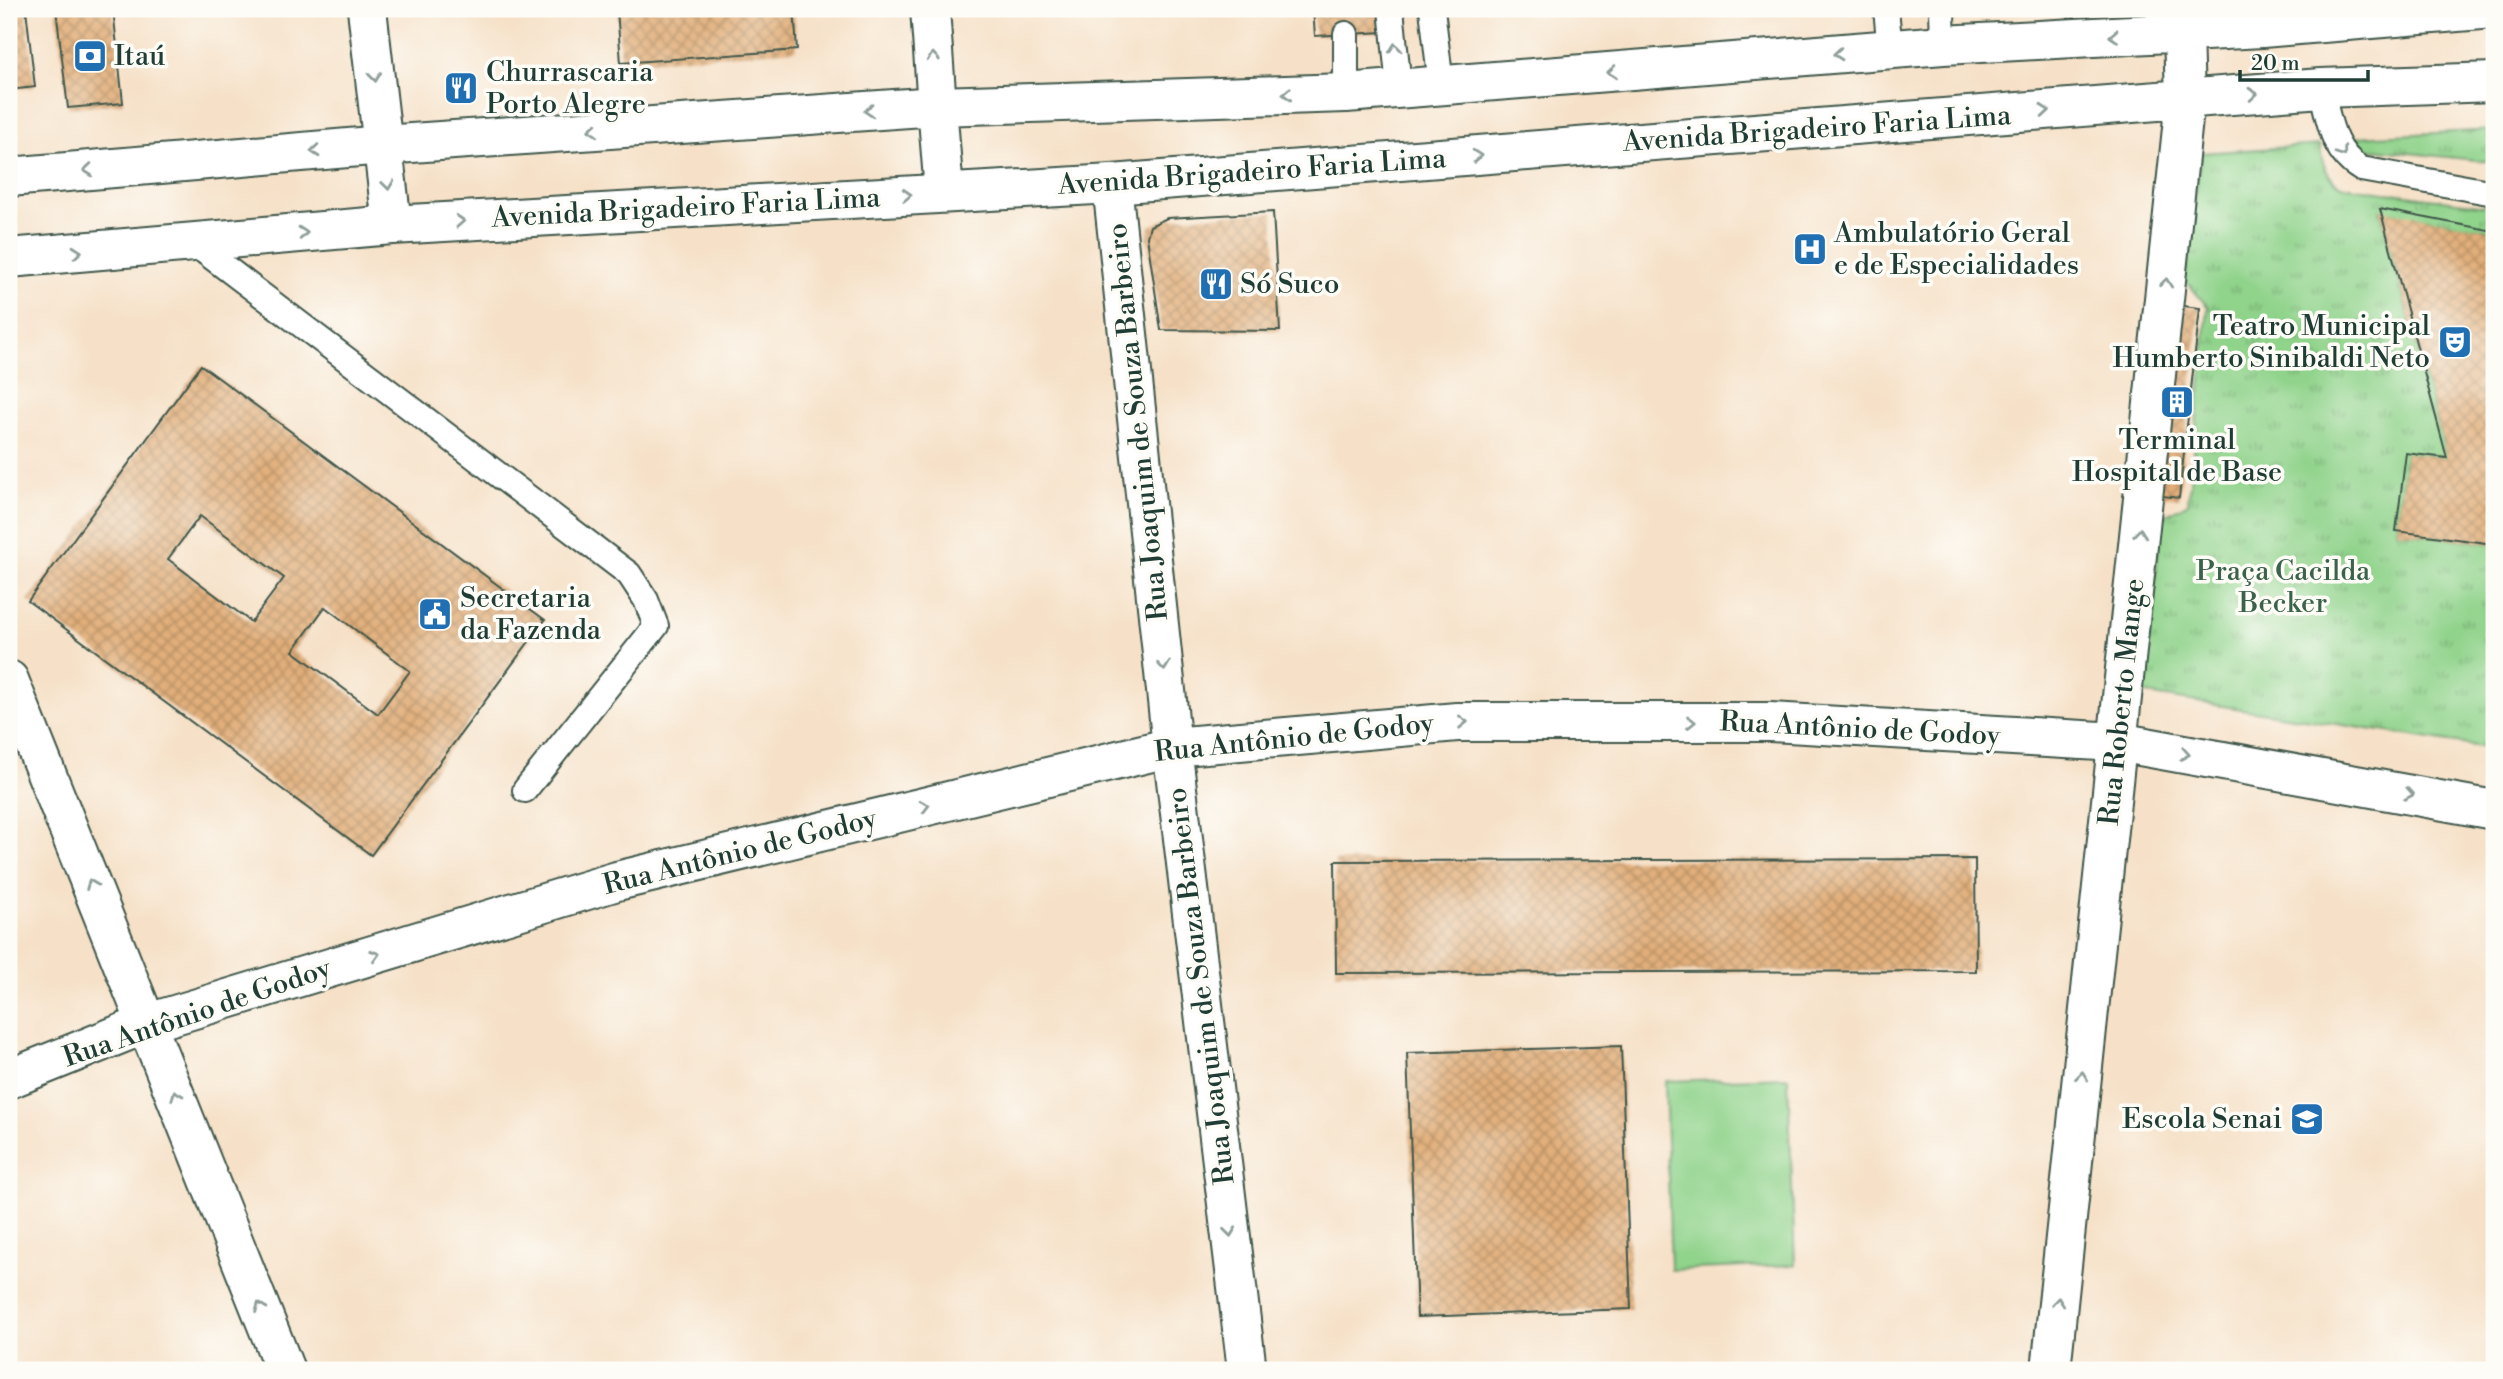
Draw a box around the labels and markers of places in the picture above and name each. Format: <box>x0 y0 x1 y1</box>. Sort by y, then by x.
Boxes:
bank icon: Itaú <box>71 37 109 75</box>
place label: Itaú <box>114 39 165 74</box>
place label: Churrascaria Porto Alegre <box>486 55 654 122</box>
restaurant icon: Churrascaria Porto Alegre <box>442 69 480 107</box>
place label: Ambulatório Geral e de Especialidades <box>1833 216 2079 283</box>
hospital icon: Ambulatório Geral e de Especialidades <box>1791 230 1829 268</box>
restaurant icon: Só Suco <box>1197 265 1235 303</box>
place label: Só Suco <box>1240 267 1340 302</box>
place label: Teatro Municipal Humberto Sinibaldi Neto <box>2113 309 2430 376</box>
theatre icon: Teatro Municipal Humberto Sinibaldi Neto <box>2436 323 2474 361</box>
building icon: Terminal Hospital de Base <box>2158 383 2196 421</box>
place label: Terminal Hospital de Base <box>2072 423 2282 490</box>
place label: Secretaria da Fazenda <box>460 581 602 648</box>
public building icon: Secretaria da Fazenda <box>416 595 454 633</box>
school or university icon: Escola Senai <box>2288 1100 2326 1138</box>
place label: Escola Senai <box>2122 1102 2282 1137</box>

